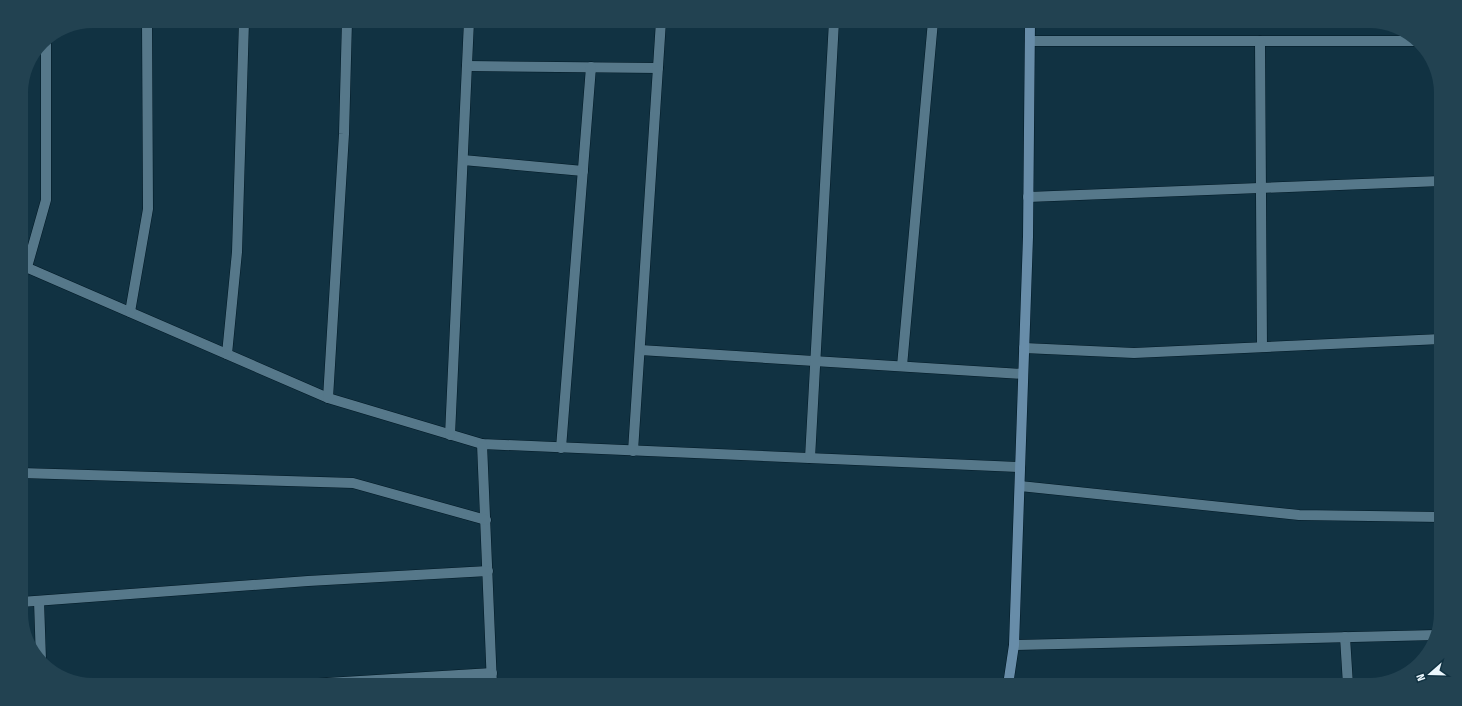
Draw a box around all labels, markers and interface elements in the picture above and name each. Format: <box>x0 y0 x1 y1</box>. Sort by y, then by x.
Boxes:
north arrow <box>1410 654 1450 694</box>
text: N <box>1414 672 1428 683</box>

